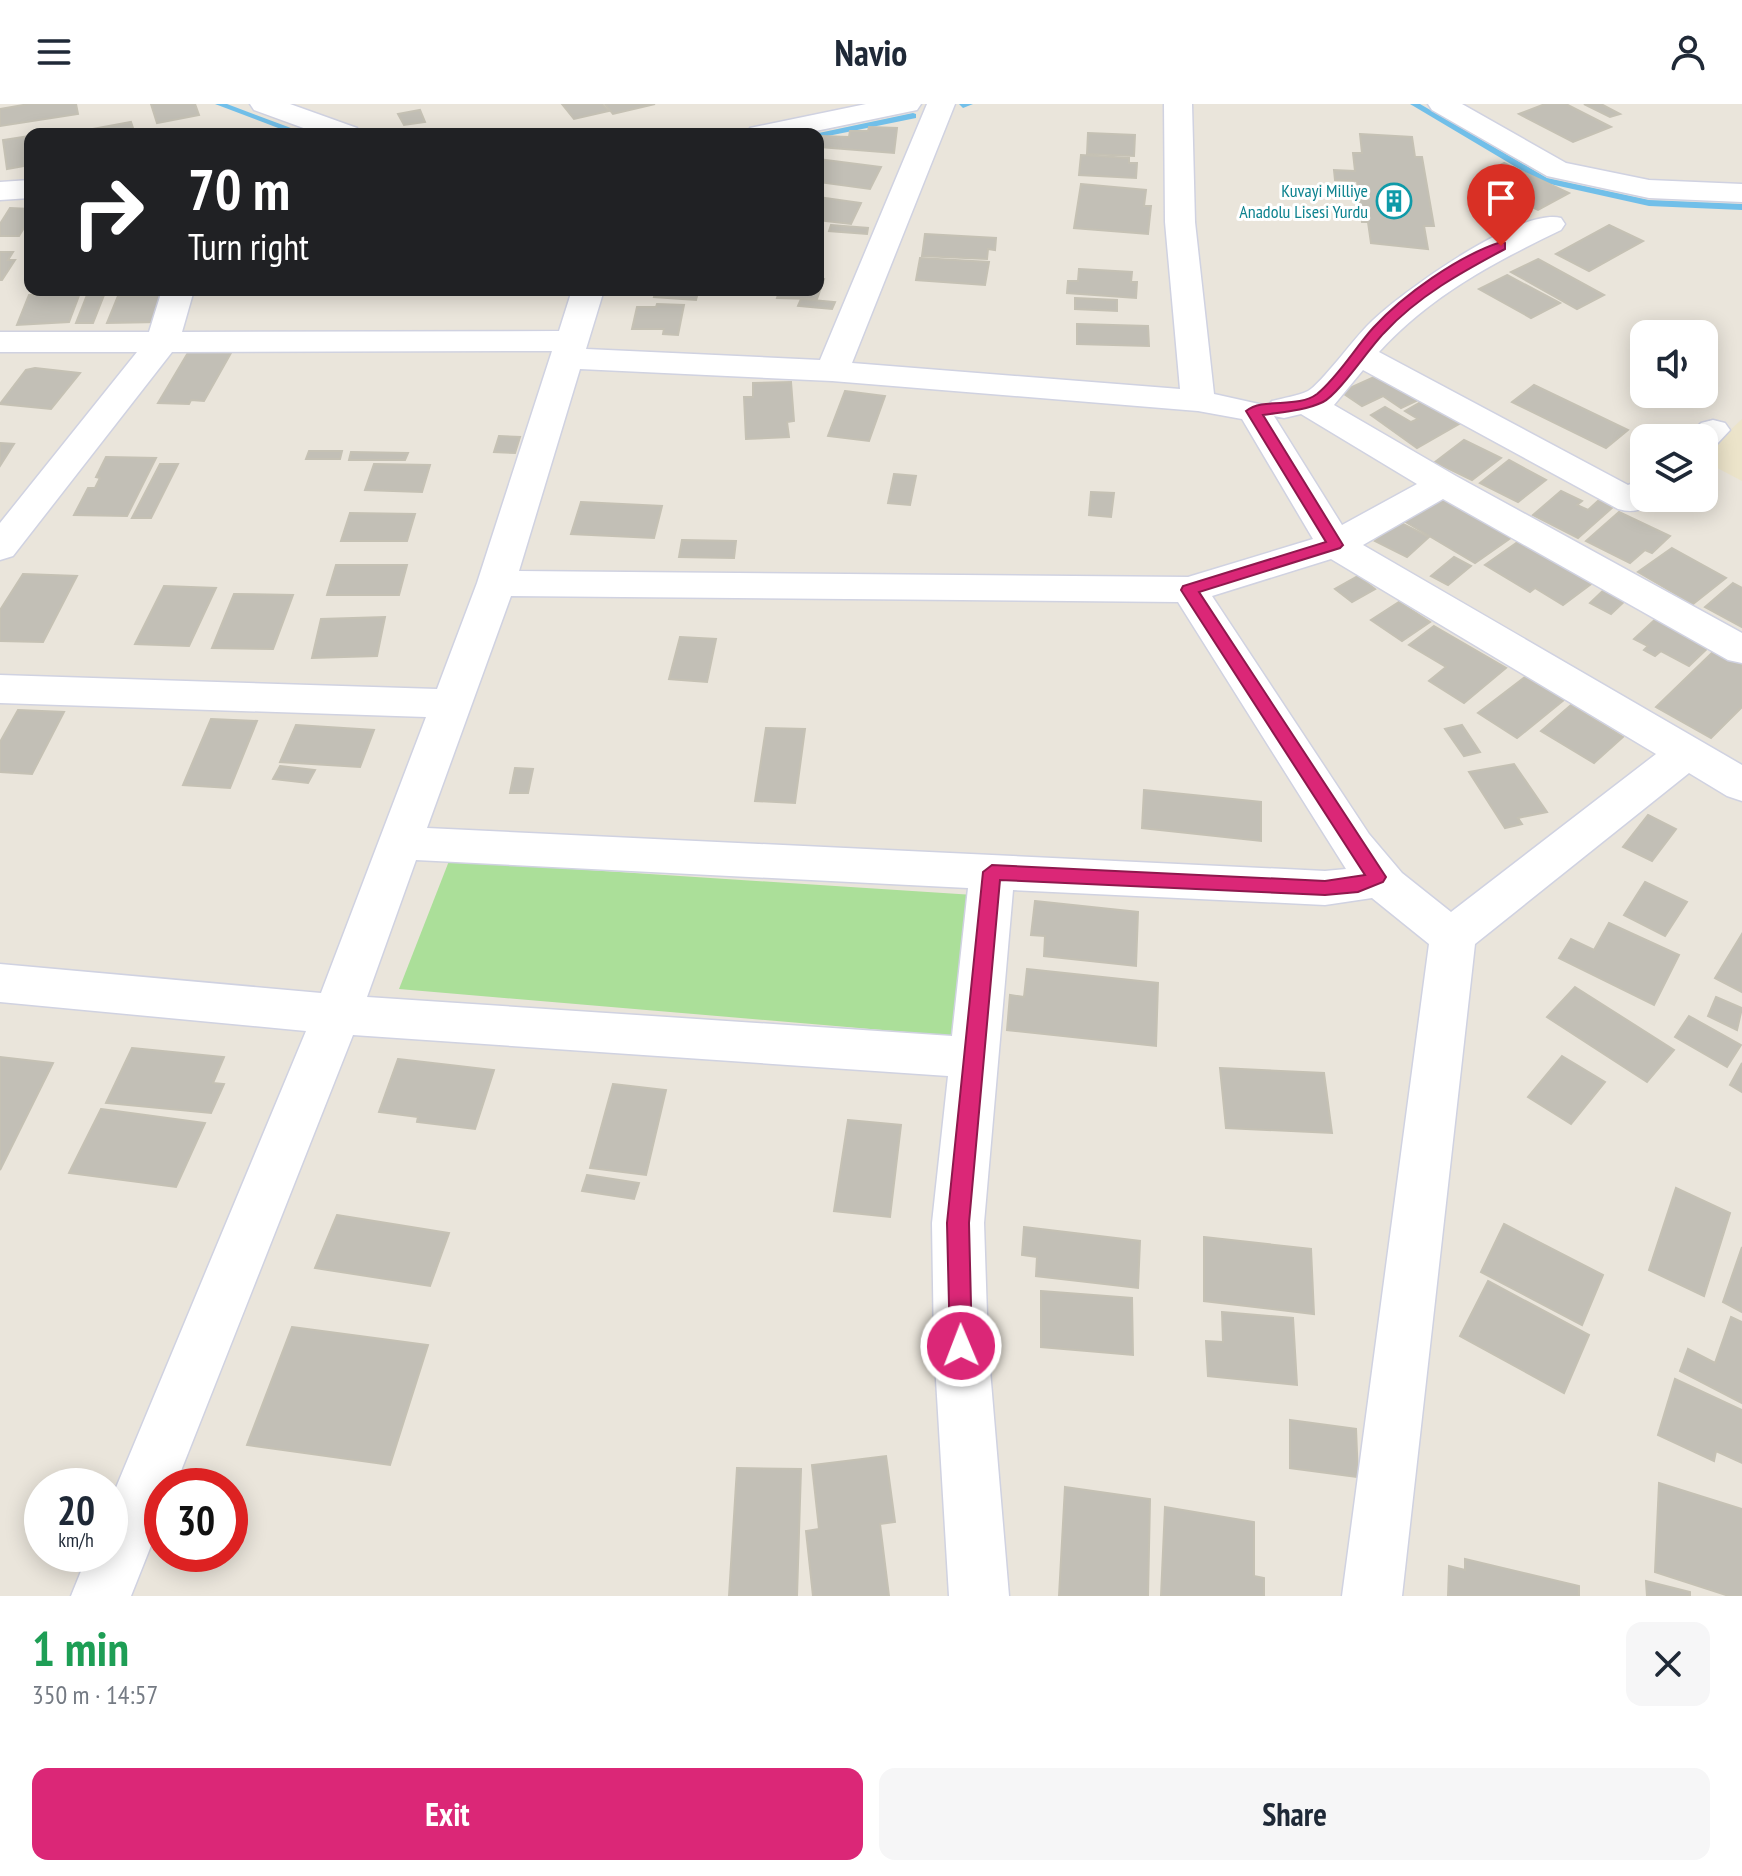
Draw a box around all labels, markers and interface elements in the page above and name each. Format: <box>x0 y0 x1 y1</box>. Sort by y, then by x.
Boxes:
text: Navio <box>835 29 907 76</box>
icon: menu <box>32 30 76 74</box>
icon: person <box>1666 30 1710 74</box>
text: 70 m <box>188 153 290 225</box>
icon: right <box>56 160 160 264</box>
pin <box>1467 164 1535 246</box>
icon: arrive <box>1479 176 1523 220</box>
place label: Kuvayi Milliye Anadolu Lisesi Yurdu <box>1239 179 1368 223</box>
building icon: Kuvayi Milliye Anadolu Lisesi Yurdu <box>1375 182 1413 220</box>
text: Turn right <box>188 223 309 270</box>
map controls <box>1630 320 1718 512</box>
button: sound <box>1630 320 1718 408</box>
button: layers <box>1630 424 1718 512</box>
position arrow <box>919 1304 1003 1388</box>
speed limit sign: 30 <box>144 1468 248 1572</box>
text: 20 <box>57 1484 95 1536</box>
text: km/h <box>58 1527 94 1553</box>
text: 1 min <box>32 1617 129 1679</box>
button: close <box>1626 1622 1710 1706</box>
text: 350 m · 14:57 <box>32 1678 158 1711</box>
button: Exit <box>32 1768 863 1860</box>
button: Share <box>879 1768 1710 1860</box>

